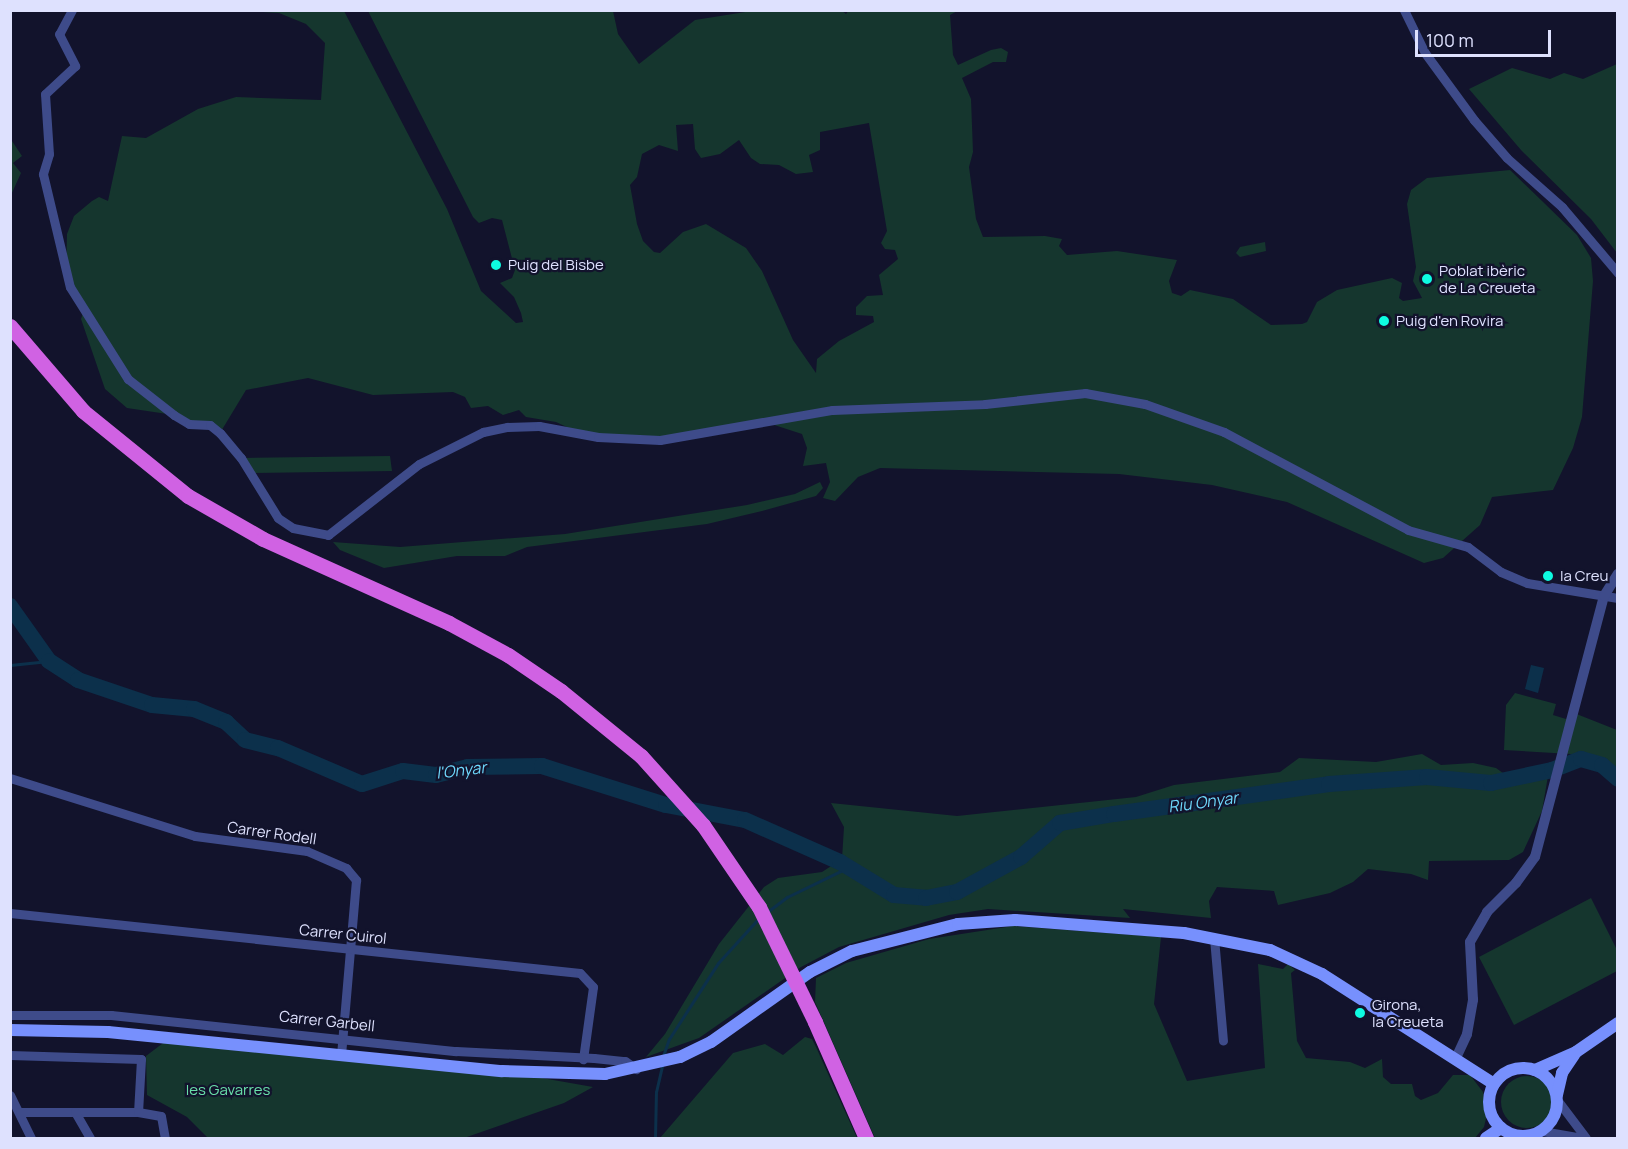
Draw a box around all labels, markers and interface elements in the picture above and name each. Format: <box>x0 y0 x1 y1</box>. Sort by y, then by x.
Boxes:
scale bar <box>1418 18 1554 56</box>
text: 100 m <box>1426 28 1474 52</box>
place label: Puig del Bisbe <box>508 256 604 274</box>
marker: Puig del Bisbe <box>489 258 503 272</box>
place label: Poblat ibèric de La Creueta <box>1439 261 1535 296</box>
marker: Poblat ibèric de La Creueta <box>1420 272 1434 286</box>
place label: Puig d'en Rovira <box>1396 312 1503 330</box>
marker: Puig d'en Rovira <box>1377 314 1391 328</box>
place label: la Creu <box>1560 567 1609 585</box>
marker: la Creu <box>1541 569 1555 583</box>
water label: l'Onyar <box>435 757 487 783</box>
water label: Riu Onyar <box>1167 788 1239 816</box>
street label: Carrer Rodell <box>226 818 318 848</box>
street label: Carrer Cuirol <box>298 920 388 948</box>
place label: Girona, la Creueta <box>1372 995 1444 1030</box>
marker: Girona, la Creueta <box>1353 1006 1367 1020</box>
street label: Carrer Garbell <box>278 1007 376 1035</box>
park label: les Gavarres <box>186 1081 270 1099</box>

